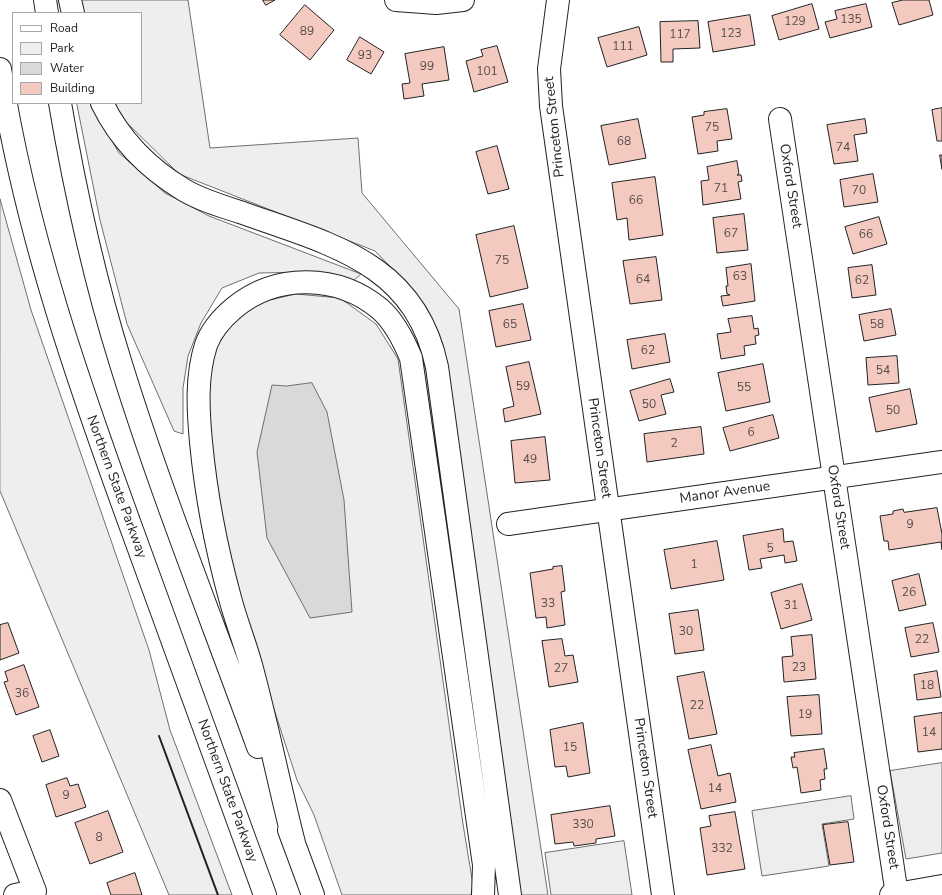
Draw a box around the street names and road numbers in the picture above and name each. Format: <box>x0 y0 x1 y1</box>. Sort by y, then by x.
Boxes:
street label: Princeton Street <box>541 76 569 178</box>
street label: Oxford Street <box>775 143 805 229</box>
street label: Princeton Street <box>584 397 614 499</box>
street label: Northern State Parkway <box>82 413 150 561</box>
street label: Oxford Street <box>823 464 853 550</box>
street label: Manor Avenue <box>679 478 771 508</box>
street label: Northern State Parkway <box>193 717 261 865</box>
street label: Princeton Street <box>630 717 660 819</box>
street label: Oxford Street <box>872 784 902 870</box>

